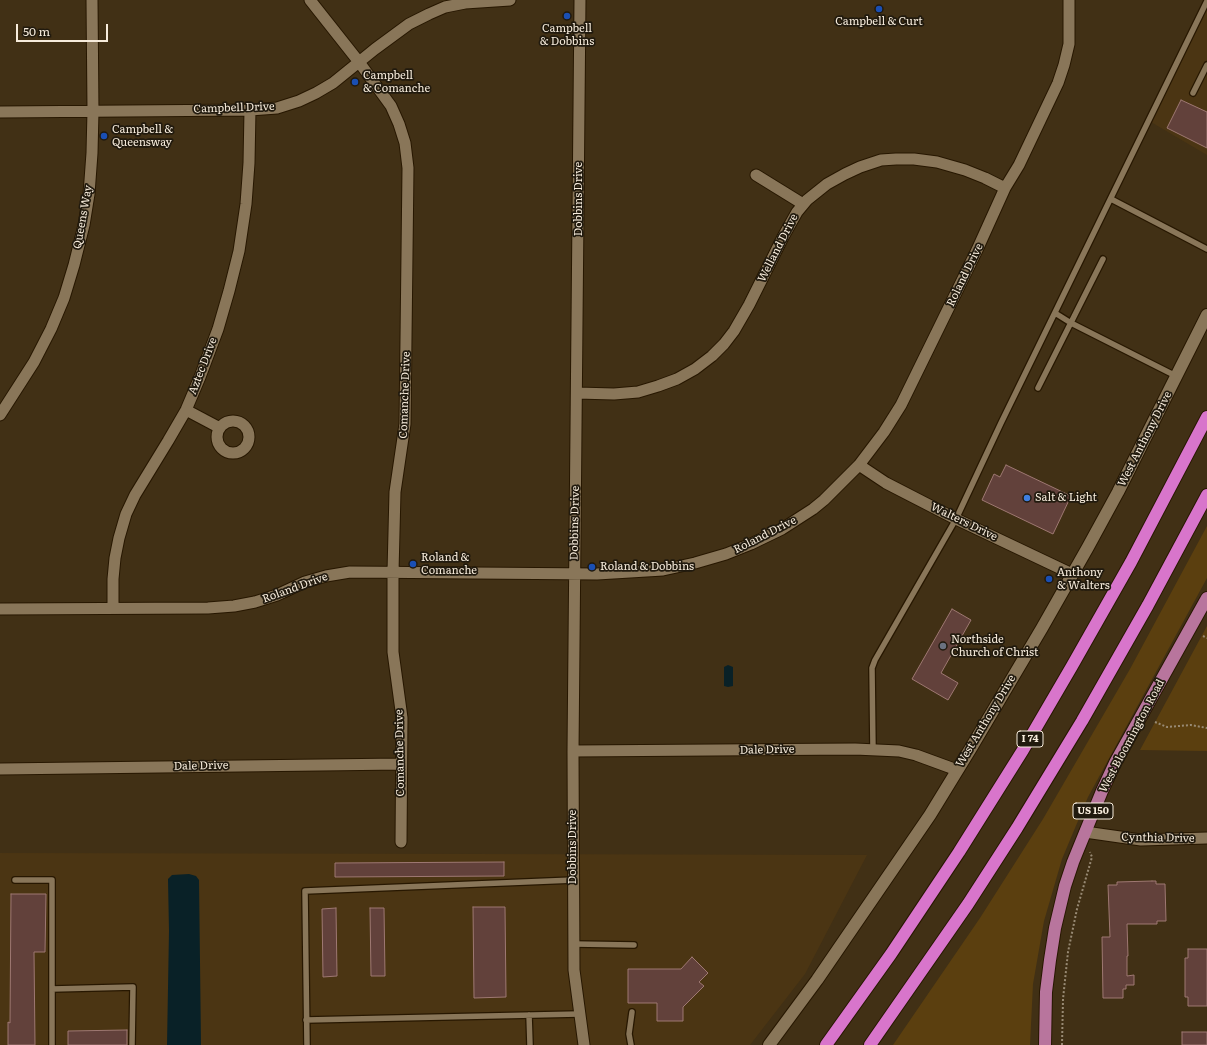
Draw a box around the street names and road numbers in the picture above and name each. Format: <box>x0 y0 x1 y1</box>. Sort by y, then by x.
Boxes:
street label: Campbell Drive <box>193 100 275 116</box>
street label: Dobbins Drive <box>572 162 586 236</box>
street label: Queens Way <box>71 184 95 250</box>
street label: Welland Drive <box>755 212 801 284</box>
street label: Roland Drive <box>944 241 986 309</box>
street label: Aztec Drive <box>186 336 220 396</box>
street label: Comanche Drive <box>397 351 413 439</box>
street label: West Anthony Drive <box>1115 389 1175 489</box>
street label: Dobbins Drive <box>568 486 582 560</box>
street label: Walters Drive <box>928 500 1000 544</box>
street label: Roland Drive <box>731 514 799 556</box>
street label: Roland Drive <box>261 570 329 606</box>
street label: West Anthony Drive <box>953 673 1019 769</box>
street label: West Bloomington Road <box>1097 677 1167 795</box>
street label: Comanche Drive <box>393 709 407 797</box>
road number: I 74 <box>1017 731 1043 747</box>
street label: Dale Drive <box>740 743 794 757</box>
street label: Dale Drive <box>174 759 228 773</box>
road number: US 150 <box>1073 803 1113 819</box>
street label: Dobbins Drive <box>566 810 580 884</box>
street label: Cynthia Drive <box>1121 831 1195 845</box>

